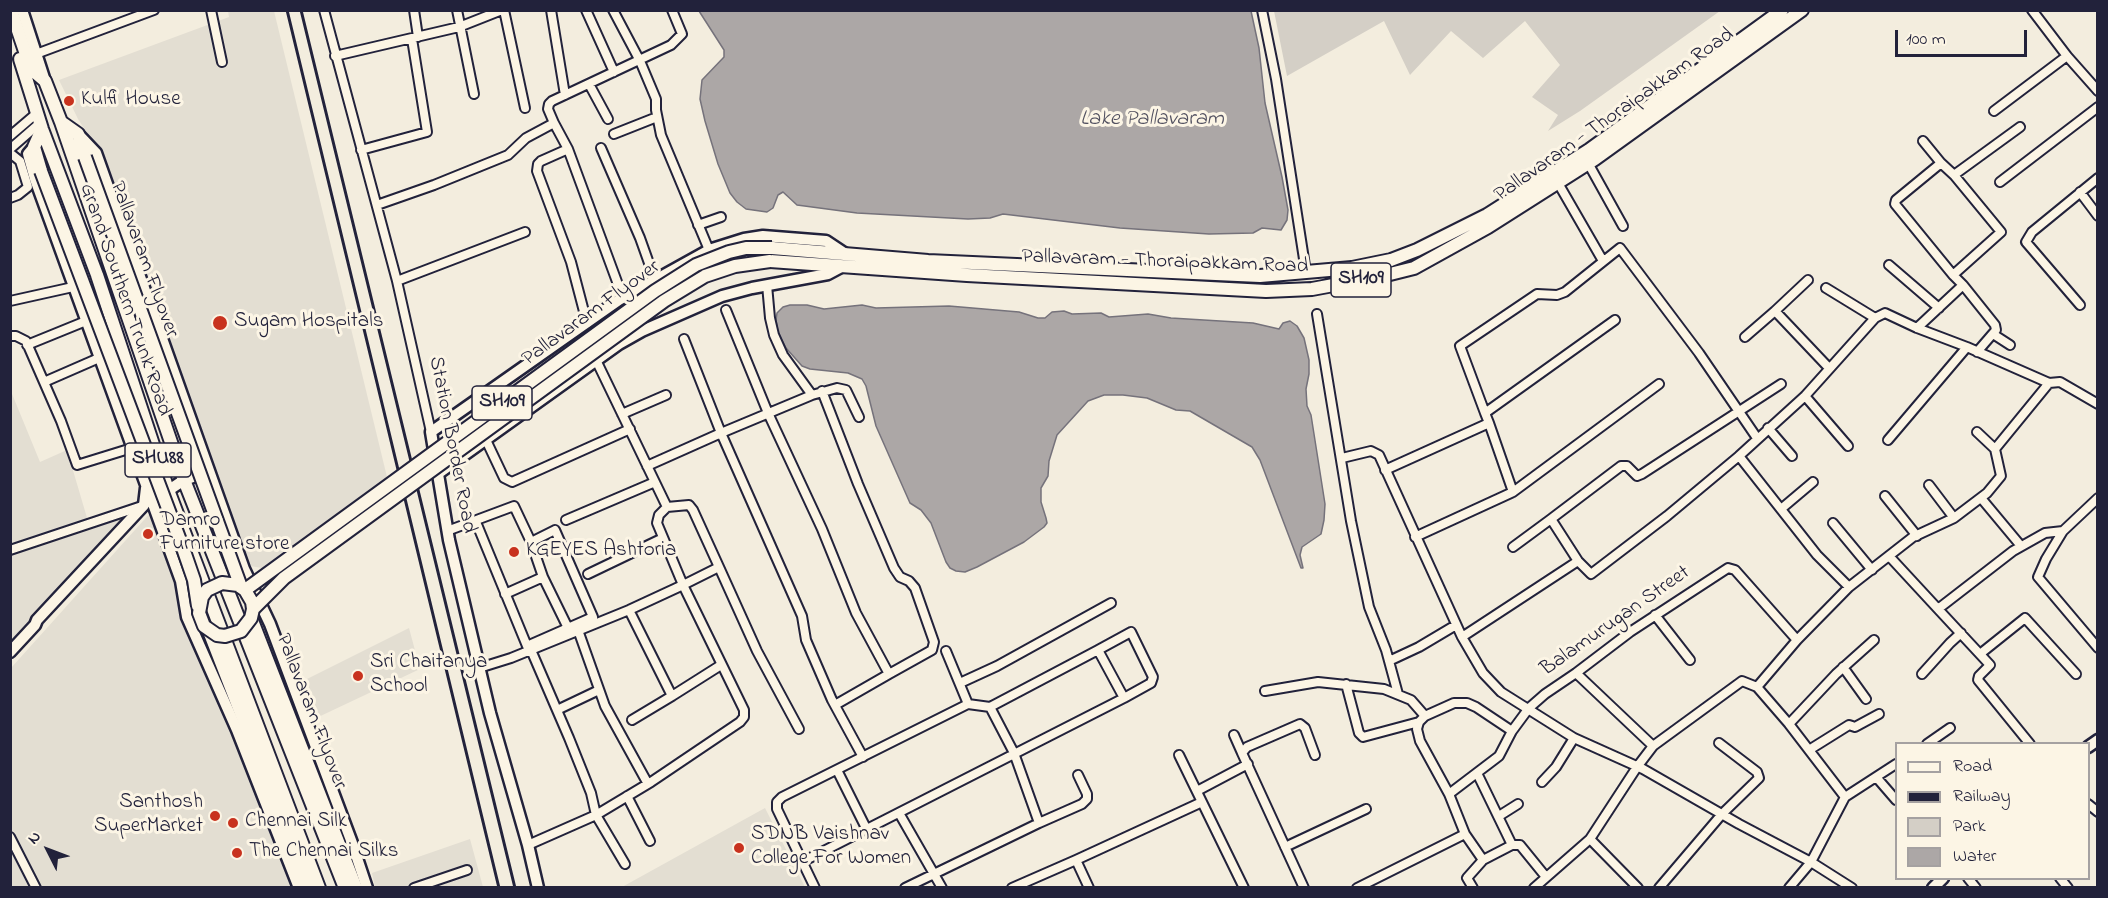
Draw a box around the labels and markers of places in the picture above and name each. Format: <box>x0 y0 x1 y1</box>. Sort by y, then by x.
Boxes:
place label: Kulfi House <box>81 88 181 114</box>
marker: Kulfi House <box>62 94 76 108</box>
place label: Sugam Hospitals <box>234 310 383 336</box>
marker: Sugam Hospitals <box>211 314 229 332</box>
place label: Damro Furniture store <box>160 509 289 559</box>
marker: Damro Furniture store <box>141 527 155 541</box>
place label: KGEYES Ashtoria <box>526 539 676 565</box>
marker: KGEYES Ashtoria <box>507 545 521 559</box>
place label: Sri Chaitanya School <box>370 651 487 701</box>
marker: Sri Chaitanya School <box>351 669 365 683</box>
place label: Santhosh SuperMarket <box>94 791 203 841</box>
marker: Santhosh SuperMarket <box>208 809 222 823</box>
place label: Chennai Silk <box>245 810 347 836</box>
marker: Chennai Silk <box>226 816 240 830</box>
place label: SDNB Vaishnav College For Women <box>751 823 911 873</box>
place label: The Chennai Silks <box>249 840 398 866</box>
marker: SDNB Vaishnav College For Women <box>732 841 746 855</box>
marker: The Chennai Silks <box>230 846 244 860</box>

